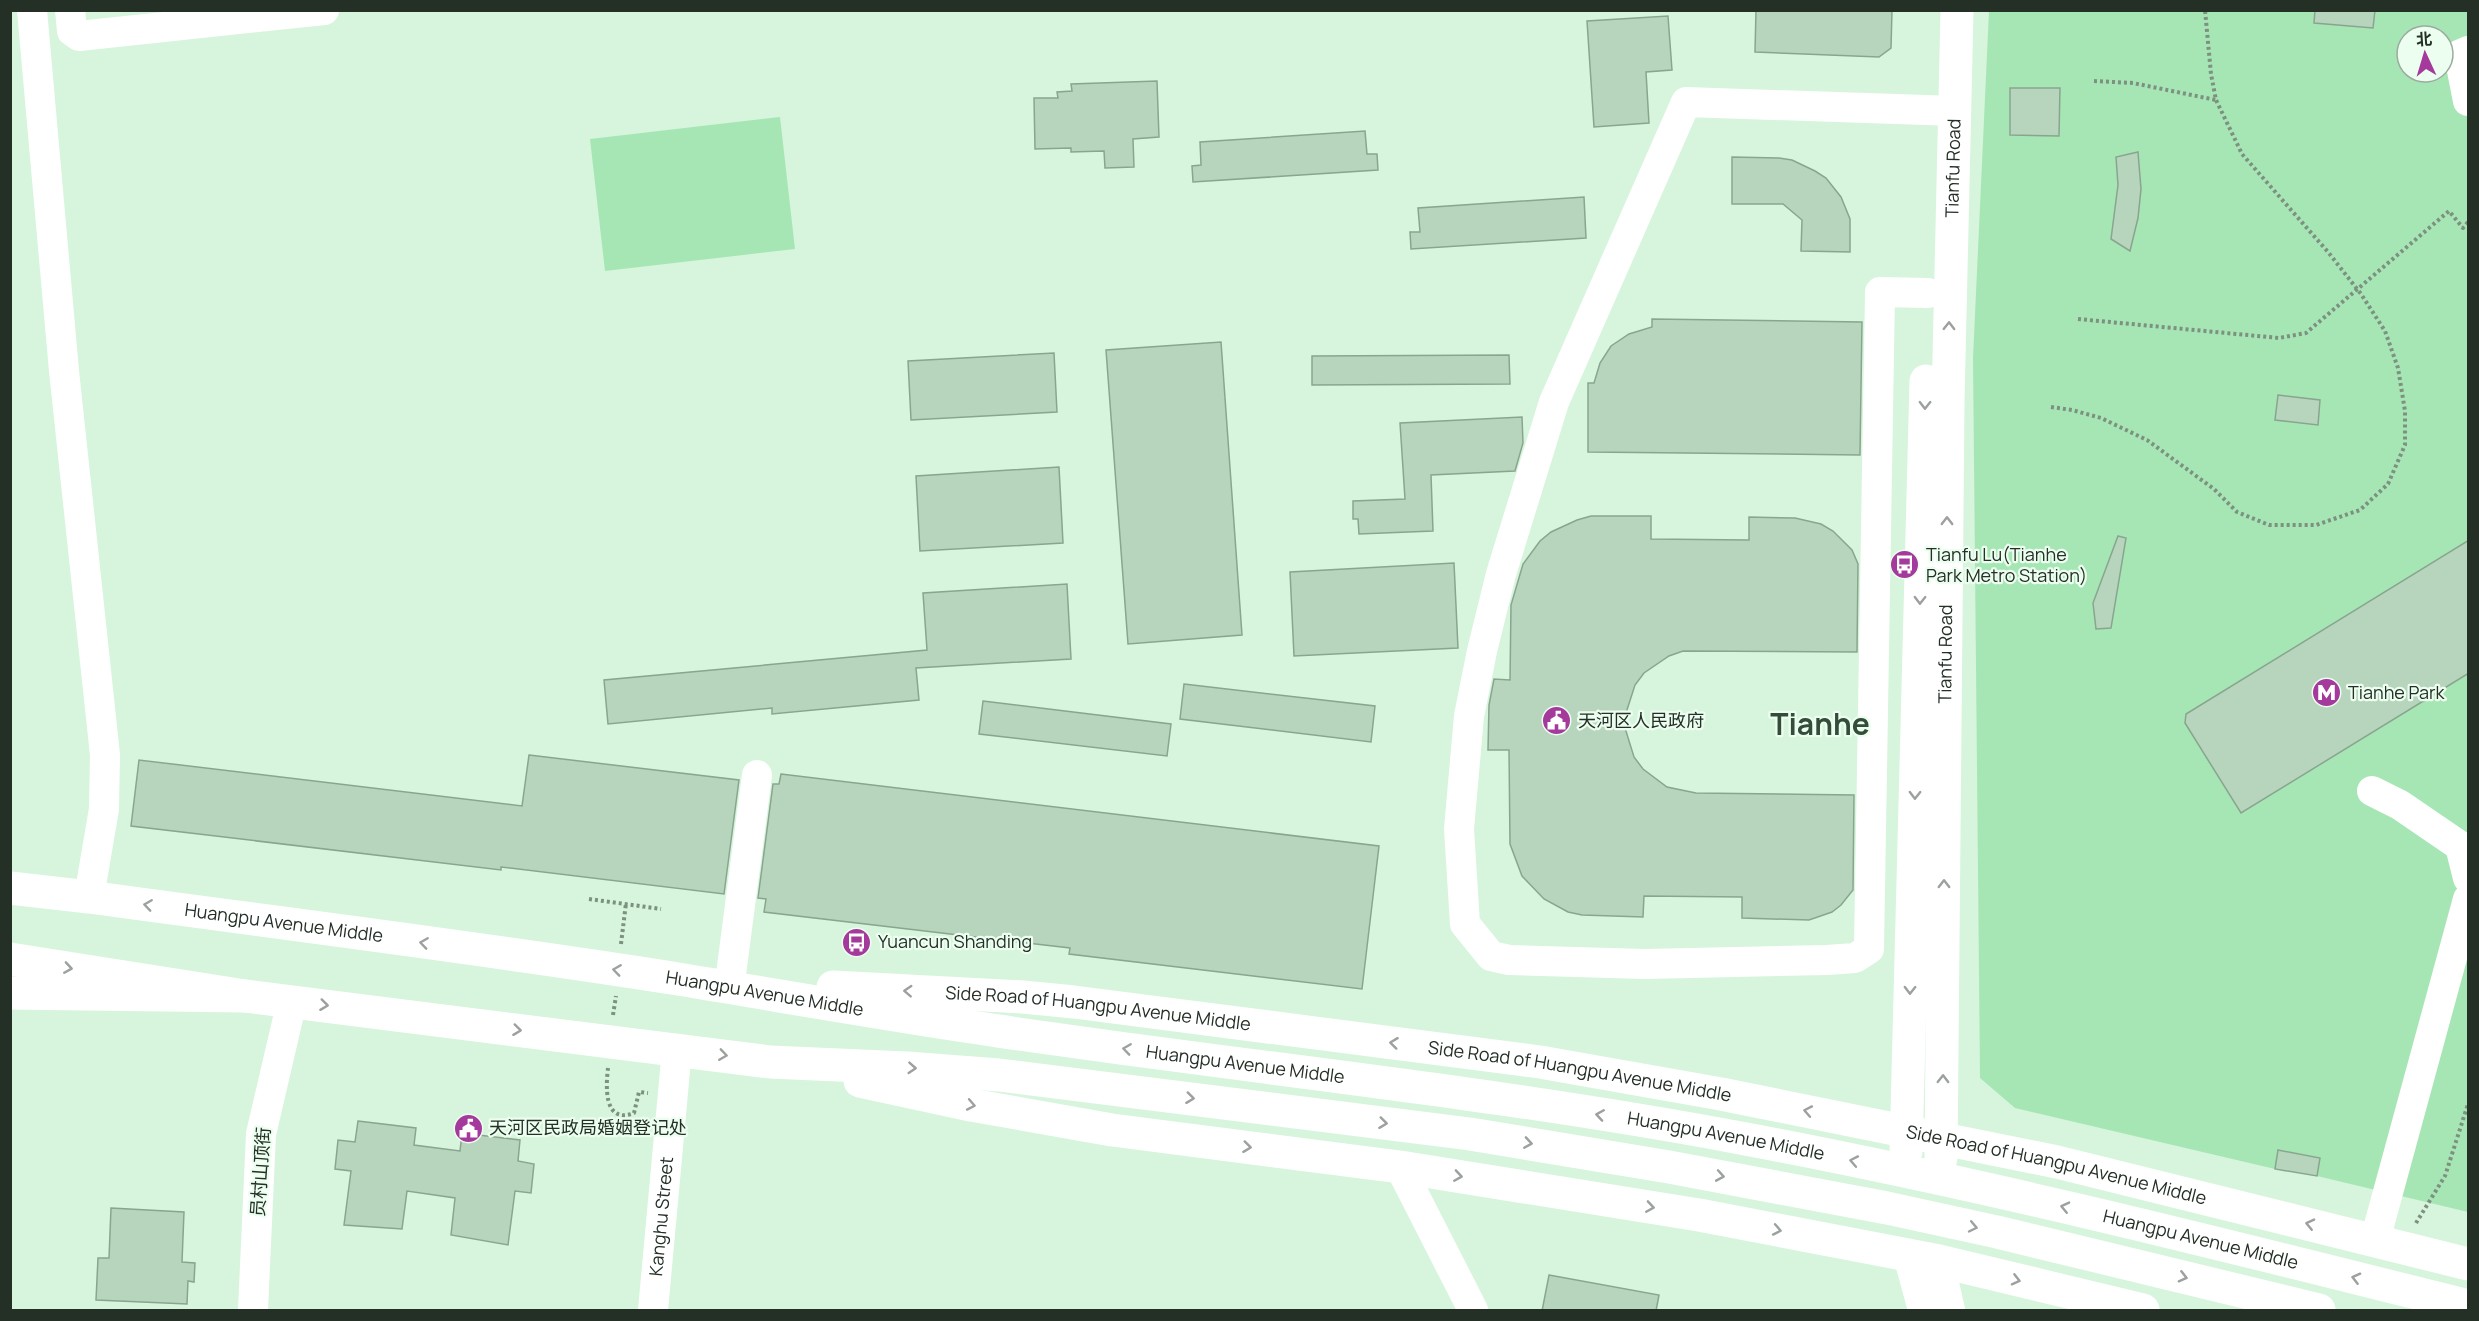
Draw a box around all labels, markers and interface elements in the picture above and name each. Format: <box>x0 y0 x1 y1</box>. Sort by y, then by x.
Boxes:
north arrow <box>2395 24 2455 84</box>
text: 北 <box>2415 28 2433 51</box>
street label: Tianfu Road <box>1939 118 1966 218</box>
one-way arrow <box>1943 321 1955 330</box>
one-way arrow <box>1919 400 1931 409</box>
one-way arrow <box>1941 516 1953 525</box>
place label: Tianfu Lu(Tianhe Park Metro Station) <box>1926 542 2087 587</box>
bus stop icon: Tianfu Lu(Tianhe Park Metro Station) <box>1889 549 1921 581</box>
one-way arrow <box>1914 595 1926 604</box>
street label: Tianfu Road <box>1932 604 1957 704</box>
metro station icon: Tianhe Park <box>2311 677 2343 709</box>
place label: Tianhe Park <box>2348 680 2445 704</box>
district label: Tianhe <box>1770 703 1870 744</box>
public building icon: 天河区人民政府 <box>1541 705 1573 737</box>
place label: 天河区人民政府 <box>1578 708 1704 732</box>
one-way arrow <box>1909 790 1922 799</box>
one-way arrow <box>1938 879 1951 888</box>
street label: Huangpu Avenue Middle <box>183 897 385 947</box>
one-way arrow <box>143 899 152 911</box>
bus stop icon: Yuancun Shanding <box>841 926 873 958</box>
place label: Yuancun Shanding <box>878 929 1032 953</box>
one-way arrow <box>420 937 429 949</box>
one-way arrow <box>63 961 73 974</box>
street label: Huangpu Avenue Middle <box>664 964 865 1021</box>
one-way arrow <box>613 965 622 977</box>
street label: Side Road of Huangpu Avenue Middle <box>945 980 1252 1036</box>
one-way arrow <box>903 985 912 998</box>
one-way arrow <box>1904 985 1917 994</box>
one-way arrow <box>319 998 328 1010</box>
one-way arrow <box>512 1023 522 1035</box>
street label: Side Road of Huangpu Avenue Middle <box>1427 1035 1734 1107</box>
one-way arrow <box>1389 1037 1398 1049</box>
street label: Huangpu Avenue Middle <box>1145 1039 1346 1088</box>
one-way arrow <box>1122 1044 1131 1056</box>
one-way arrow <box>719 1049 728 1061</box>
one-way arrow <box>908 1062 917 1075</box>
one-way arrow <box>1937 1074 1949 1083</box>
one-way arrow <box>1185 1091 1194 1103</box>
one-way arrow <box>966 1098 976 1111</box>
street label: Huangpu Avenue Middle <box>1626 1105 1827 1165</box>
one-way arrow <box>1803 1105 1813 1118</box>
one-way arrow <box>1596 1109 1605 1121</box>
public building icon: 天河区民政局婚姻登记处 <box>452 1112 484 1144</box>
place label: 天河区民政局婚姻登记处 <box>489 1115 687 1139</box>
one-way arrow <box>1379 1116 1388 1128</box>
street label: Side Road of Huangpu Avenue Middle <box>1904 1119 2209 1210</box>
street label: 员村山顶街 <box>245 1126 275 1218</box>
one-way arrow <box>1523 1137 1533 1149</box>
one-way arrow <box>1242 1141 1251 1153</box>
street label: Kanghu Street <box>643 1155 678 1277</box>
one-way arrow <box>1849 1155 1859 1168</box>
one-way arrow <box>1715 1169 1725 1182</box>
one-way arrow <box>1453 1170 1462 1182</box>
one-way arrow <box>1645 1201 1655 1213</box>
one-way arrow <box>2060 1201 2070 1214</box>
street label: Huangpu Avenue Middle <box>2101 1203 2301 1274</box>
one-way arrow <box>1968 1219 1978 1232</box>
one-way arrow <box>2305 1219 2315 1232</box>
one-way arrow <box>1771 1223 1781 1236</box>
one-way arrow <box>2178 1270 2188 1283</box>
one-way arrow <box>2011 1273 2021 1286</box>
one-way arrow <box>2352 1273 2362 1285</box>

